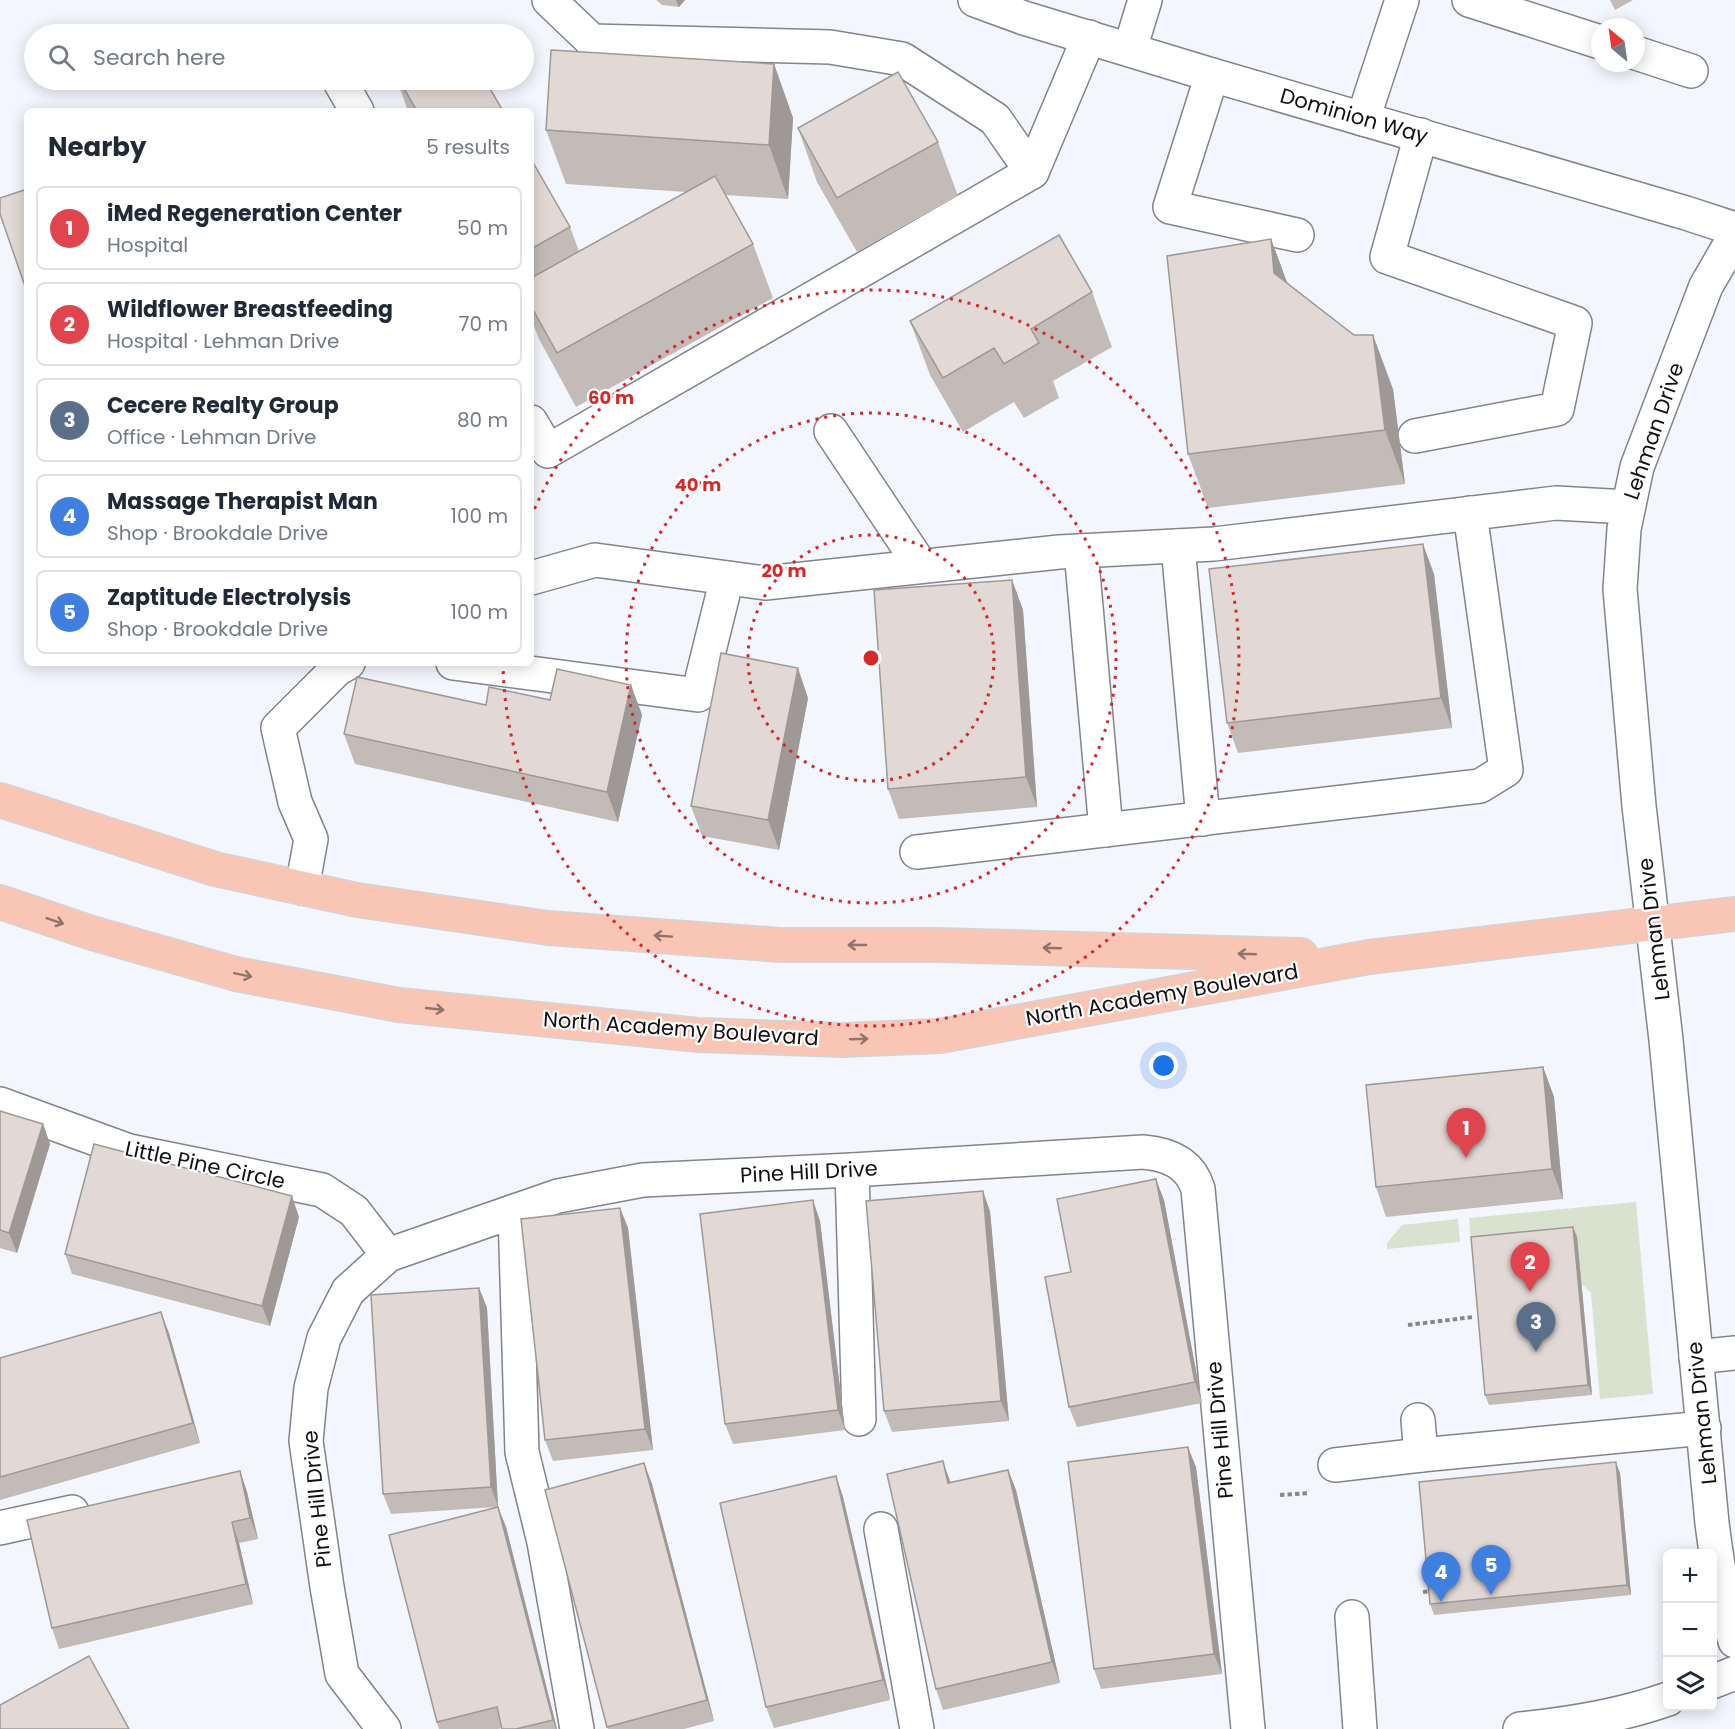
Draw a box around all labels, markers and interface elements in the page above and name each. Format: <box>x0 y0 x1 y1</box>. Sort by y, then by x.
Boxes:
north arrow <box>1591 18 1645 72</box>
search box <box>24 24 534 90</box>
icon: search <box>45 41 78 74</box>
text: Search here <box>93 42 226 73</box>
street label: Dominion Way <box>1277 81 1432 151</box>
text: Nearby <box>48 129 146 165</box>
text: 5 results <box>426 133 510 161</box>
text: iMed Regeneration Center <box>107 198 402 229</box>
text: 1 <box>66 214 73 242</box>
text: 50 m <box>457 214 508 242</box>
text: Hospital <box>107 231 188 259</box>
text: Wildflower Breastfeeding <box>107 294 393 325</box>
text: 2 <box>64 310 75 338</box>
text: 70 m <box>459 310 508 338</box>
text: Hospital · Lehman Drive <box>107 327 339 355</box>
street label: Lehman Drive <box>1617 358 1691 503</box>
text: 60 m <box>588 385 634 410</box>
text: Cecere Realty Group <box>107 390 339 421</box>
text: 3 <box>63 406 76 434</box>
text: 80 m <box>457 406 508 434</box>
text: Office · Lehman Drive <box>107 423 317 451</box>
text: 40 m <box>675 472 721 497</box>
text: Massage Therapist Man <box>107 486 378 517</box>
text: 4 <box>63 502 76 530</box>
text: 100 m <box>451 502 508 530</box>
text: Shop · Brookdale Drive <box>107 519 328 547</box>
text: 20 m <box>762 558 806 583</box>
text: Zaptitude Electrolysis <box>107 582 351 613</box>
text: 5 <box>63 598 76 626</box>
text: 100 m <box>451 598 508 626</box>
text: Shop · Brookdale Drive <box>107 615 328 643</box>
centre of rings <box>861 648 881 668</box>
street label: Lehman Drive <box>1630 856 1677 1002</box>
one-way arrow <box>45 916 64 927</box>
one-way arrow <box>653 930 673 941</box>
one-way arrow <box>848 939 868 951</box>
one-way arrow <box>1043 943 1063 954</box>
one-way arrow <box>1238 948 1258 959</box>
street label: North Academy Boulevard <box>1023 956 1300 1033</box>
one-way arrow <box>232 970 252 981</box>
one-way arrow <box>424 1004 444 1015</box>
street label: North Academy Boulevard <box>542 1004 820 1053</box>
one-way arrow <box>849 1033 869 1045</box>
your location <box>1149 1051 1178 1080</box>
pin: 1 <box>1446 1108 1486 1158</box>
street label: Little Pine Circle <box>122 1133 288 1196</box>
street label: Pine Hill Drive <box>739 1153 878 1190</box>
pin: 2 <box>1510 1242 1550 1292</box>
pin: 3 <box>1516 1302 1556 1352</box>
street label: Lehman Drive <box>1680 1340 1723 1486</box>
street label: Pine Hill Drive <box>1199 1360 1240 1500</box>
street label: Pine Hill Drive <box>295 1429 338 1569</box>
pin: 5 <box>1472 1546 1510 1595</box>
map controls <box>1663 1549 1717 1711</box>
button: + <box>1663 1549 1717 1603</box>
pin: 4 <box>1422 1552 1460 1602</box>
button: − <box>1663 1603 1717 1657</box>
button: layers <box>1663 1657 1717 1711</box>

